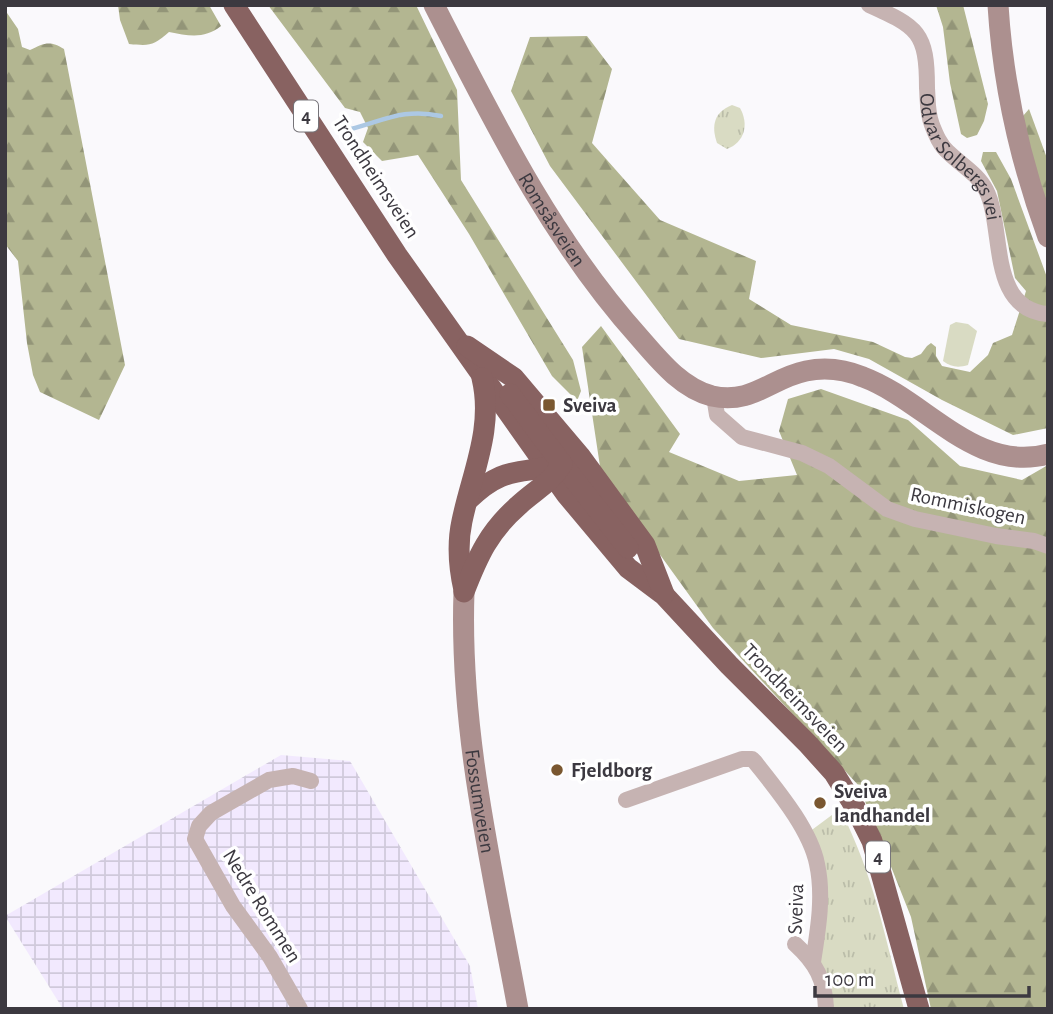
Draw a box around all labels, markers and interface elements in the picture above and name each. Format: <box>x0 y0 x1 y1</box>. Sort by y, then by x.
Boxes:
street label: Odvar Solbergs vei <box>917 93 1005 222</box>
road number: 4 <box>294 100 318 132</box>
street label: Trondheimsveien <box>329 112 423 242</box>
street label: Romsåsveien <box>515 169 590 270</box>
place label: Sveiva <box>563 395 617 416</box>
marker: Sveiva <box>541 397 557 413</box>
street label: Rommiskogen <box>908 484 1028 528</box>
street label: Trondheimsveien <box>738 640 852 756</box>
street label: Fossumveien <box>462 748 499 855</box>
place label: Fjeldborg <box>571 760 652 781</box>
marker: Fjeldborg <box>549 762 565 778</box>
place label: Sveiva landhandel <box>834 781 930 826</box>
marker: Sveiva landhandel <box>812 795 828 811</box>
road number: 4 <box>866 842 890 872</box>
street label: Nedre Rommen <box>219 846 305 966</box>
street label: Sveiva <box>785 883 807 935</box>
scale bar <box>815 954 1028 998</box>
text: 100 m <box>825 969 875 990</box>

